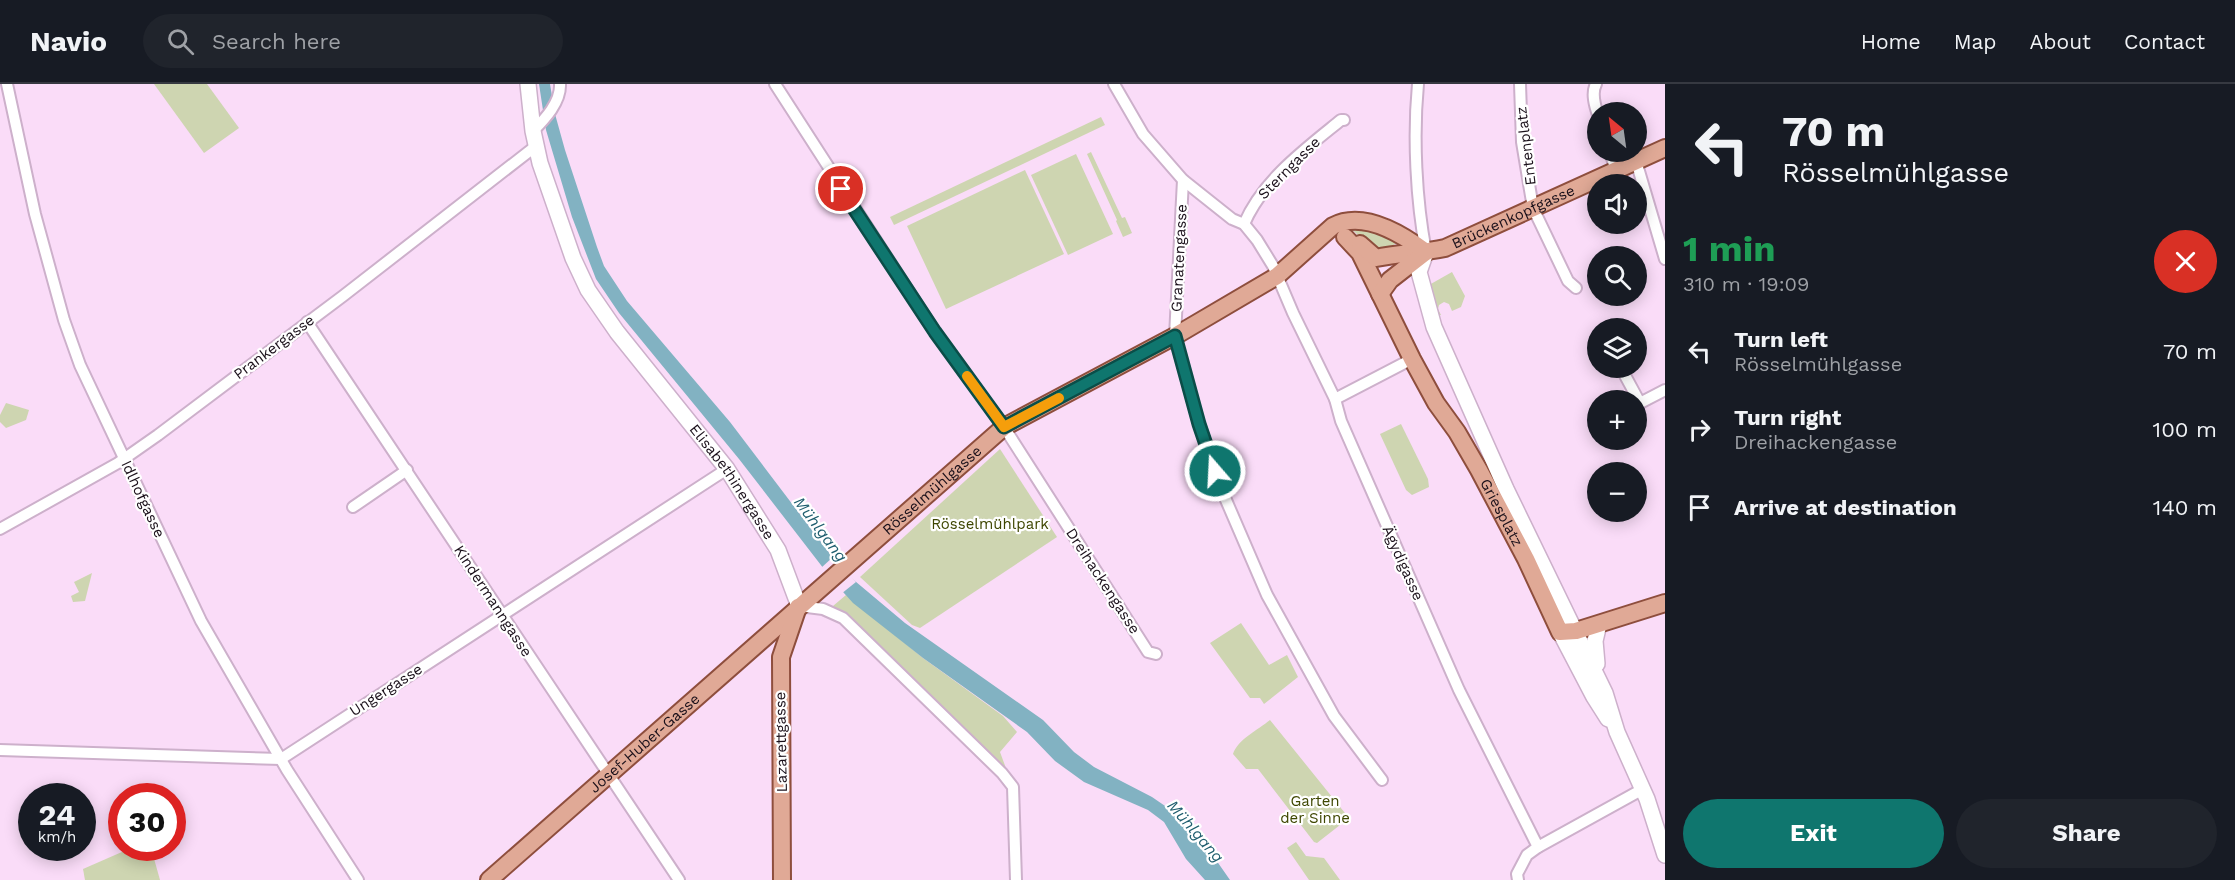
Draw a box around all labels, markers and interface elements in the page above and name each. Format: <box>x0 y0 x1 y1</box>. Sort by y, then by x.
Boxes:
search box <box>143 14 563 68</box>
text: Navio <box>30 25 107 58</box>
icon: search <box>164 25 197 58</box>
text: Search here <box>212 29 341 54</box>
text: Home <box>1861 29 1921 54</box>
text: Map <box>1954 29 1997 54</box>
text: About <box>2030 29 2091 54</box>
text: Contact <box>2124 29 2205 54</box>
north arrow <box>1587 102 1647 162</box>
map controls <box>1587 102 1647 522</box>
street label: Entenplatz <box>1512 105 1540 187</box>
text: 70 m <box>1782 107 1885 156</box>
icon: left <box>1683 108 1761 186</box>
street label: Sterngasse <box>1254 133 1324 203</box>
text: Rösselmühlgasse <box>1782 157 2009 189</box>
pin <box>815 163 866 214</box>
icon: arrive <box>824 172 857 205</box>
button: sound <box>1587 174 1647 234</box>
street label: Brückenkopfgasse <box>1449 181 1578 253</box>
street label: Granatengasse <box>1167 204 1191 312</box>
text: 1 min <box>1683 228 1775 270</box>
button: close <box>2154 230 2217 293</box>
button: search <box>1587 246 1647 306</box>
text: 310 m · 19:09 <box>1683 272 1809 296</box>
street label: Prankergasse <box>230 311 318 383</box>
button: layers <box>1587 318 1647 378</box>
text: Turn left <box>1734 327 1828 352</box>
icon: left <box>1683 335 1716 368</box>
text: 70 m <box>2163 339 2217 364</box>
text: Rösselmühlgasse <box>1734 352 1902 376</box>
button: + <box>1587 390 1647 450</box>
text: Turn right <box>1734 405 1841 430</box>
icon: right <box>1683 413 1716 446</box>
text: 100 m <box>2153 417 2217 442</box>
street label: Elisabethinergasse <box>686 420 778 543</box>
text: Dreihackengasse <box>1734 430 1897 454</box>
position arrow <box>1183 439 1247 503</box>
street label: Rösselmühlgasse <box>879 442 985 539</box>
street label: Idlhofgasse <box>117 458 169 540</box>
button: − <box>1587 462 1647 522</box>
street label: Griesplatz <box>1476 476 1527 550</box>
icon: arrive <box>1683 491 1716 524</box>
water label: Mühlgang <box>790 493 851 566</box>
text: Arrive at destination <box>1734 495 1957 520</box>
text: 140 m <box>2153 495 2217 520</box>
park label: Rösselmühlpark <box>931 515 1049 533</box>
street label: Ägydigasse <box>1379 523 1427 603</box>
street label: Dreihackengasse <box>1062 525 1144 637</box>
street label: Kindermanngasse <box>450 542 536 660</box>
street label: Ungergasse <box>346 660 426 720</box>
street label: Josef-Huber-Gasse <box>585 690 703 797</box>
street label: Lazarettgasse <box>771 691 791 793</box>
speed limit sign: 30 <box>108 783 186 861</box>
park label: Garten der Sinne <box>1280 792 1350 827</box>
water label: Mühlgang <box>1163 796 1228 867</box>
text: 24 <box>39 797 75 832</box>
button: Exit <box>1683 799 1944 868</box>
button: Share <box>1956 799 2217 868</box>
text: km/h <box>38 828 76 846</box>

